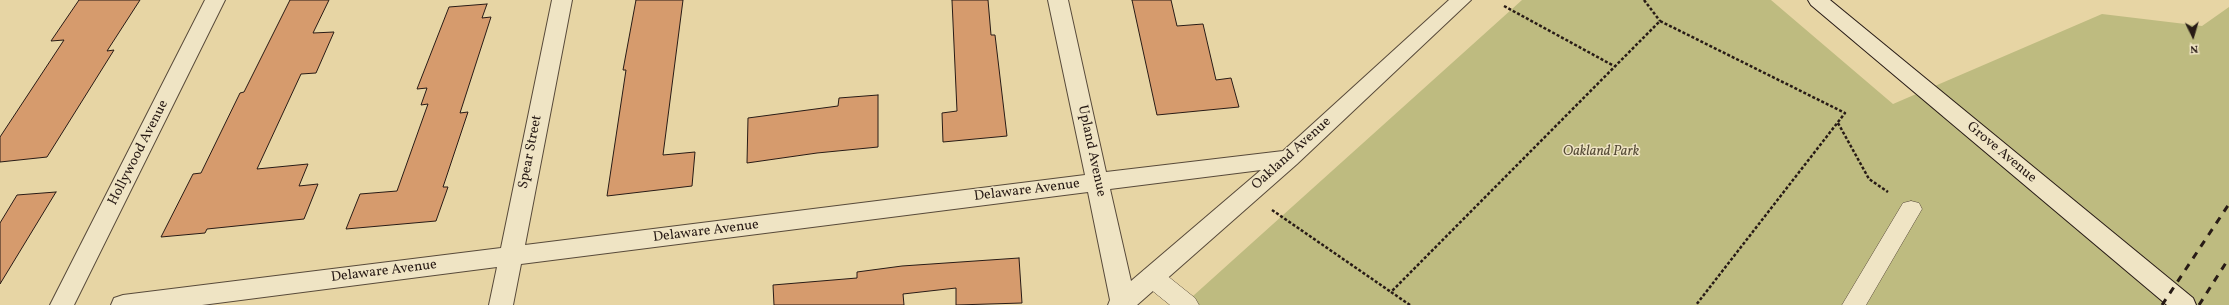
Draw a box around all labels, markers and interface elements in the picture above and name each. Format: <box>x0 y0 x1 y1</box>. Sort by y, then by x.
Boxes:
north arrow <box>2173 16 2213 56</box>
text: N <box>2189 41 2199 56</box>
street label: Hollywood Avenue <box>105 98 173 208</box>
street label: Upland Avenue <box>1073 104 1109 198</box>
street label: Spear Street <box>516 114 546 190</box>
street label: Oakland Avenue <box>1249 114 1335 194</box>
street label: Grove Avenue <box>1963 119 2039 187</box>
park label: Oakland Park <box>1563 144 1639 160</box>
street label: Delaware Avenue <box>973 176 1081 206</box>
street label: Delaware Avenue <box>652 217 760 247</box>
street label: Delaware Avenue <box>330 257 438 287</box>

